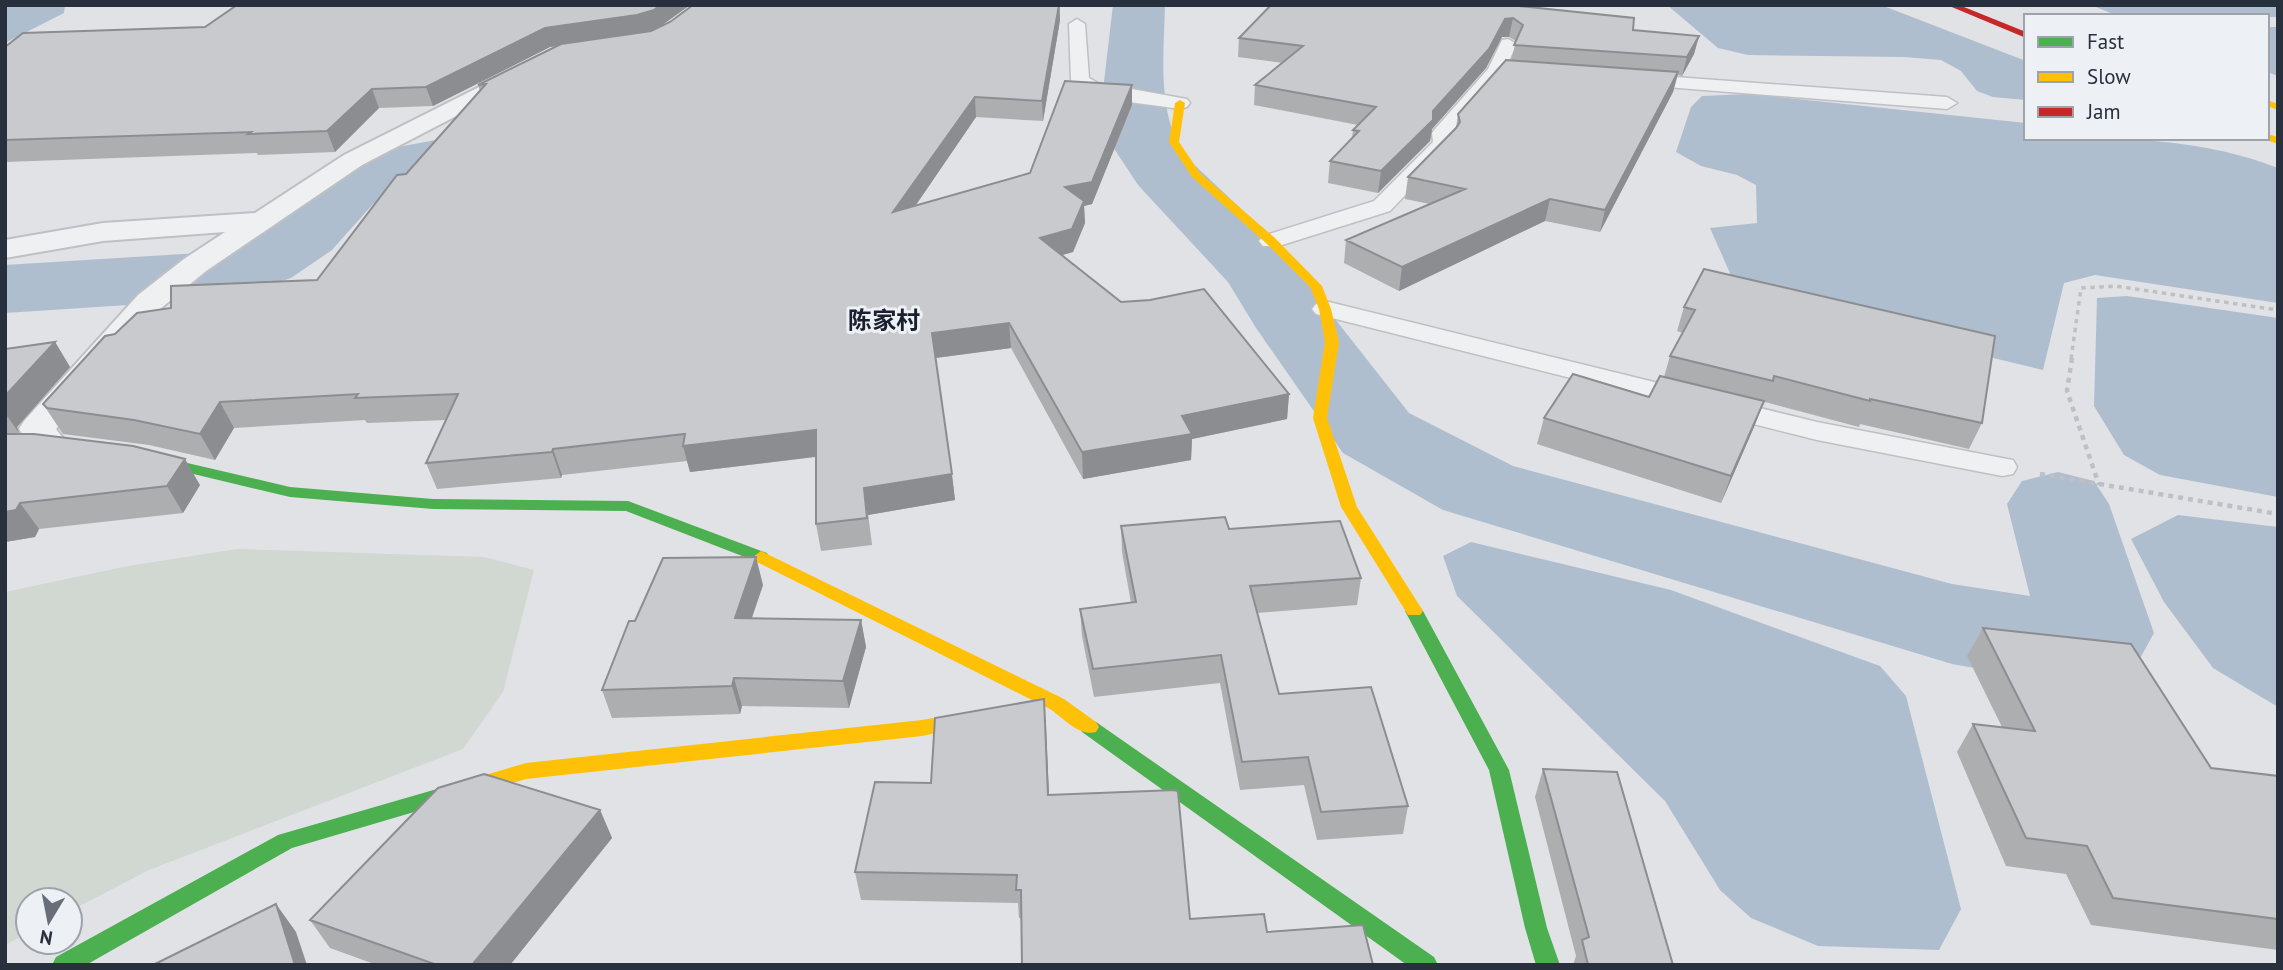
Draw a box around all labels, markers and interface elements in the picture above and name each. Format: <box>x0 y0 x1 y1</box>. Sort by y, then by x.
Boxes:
legend <box>2024 14 2269 140</box>
text: Fast <box>2087 28 2124 55</box>
text: Slow <box>2087 63 2131 90</box>
text: Jam <box>2086 98 2121 125</box>
district label: 陈家村 <box>848 305 920 336</box>
north arrow <box>14 886 84 956</box>
text: N <box>38 925 54 951</box>

